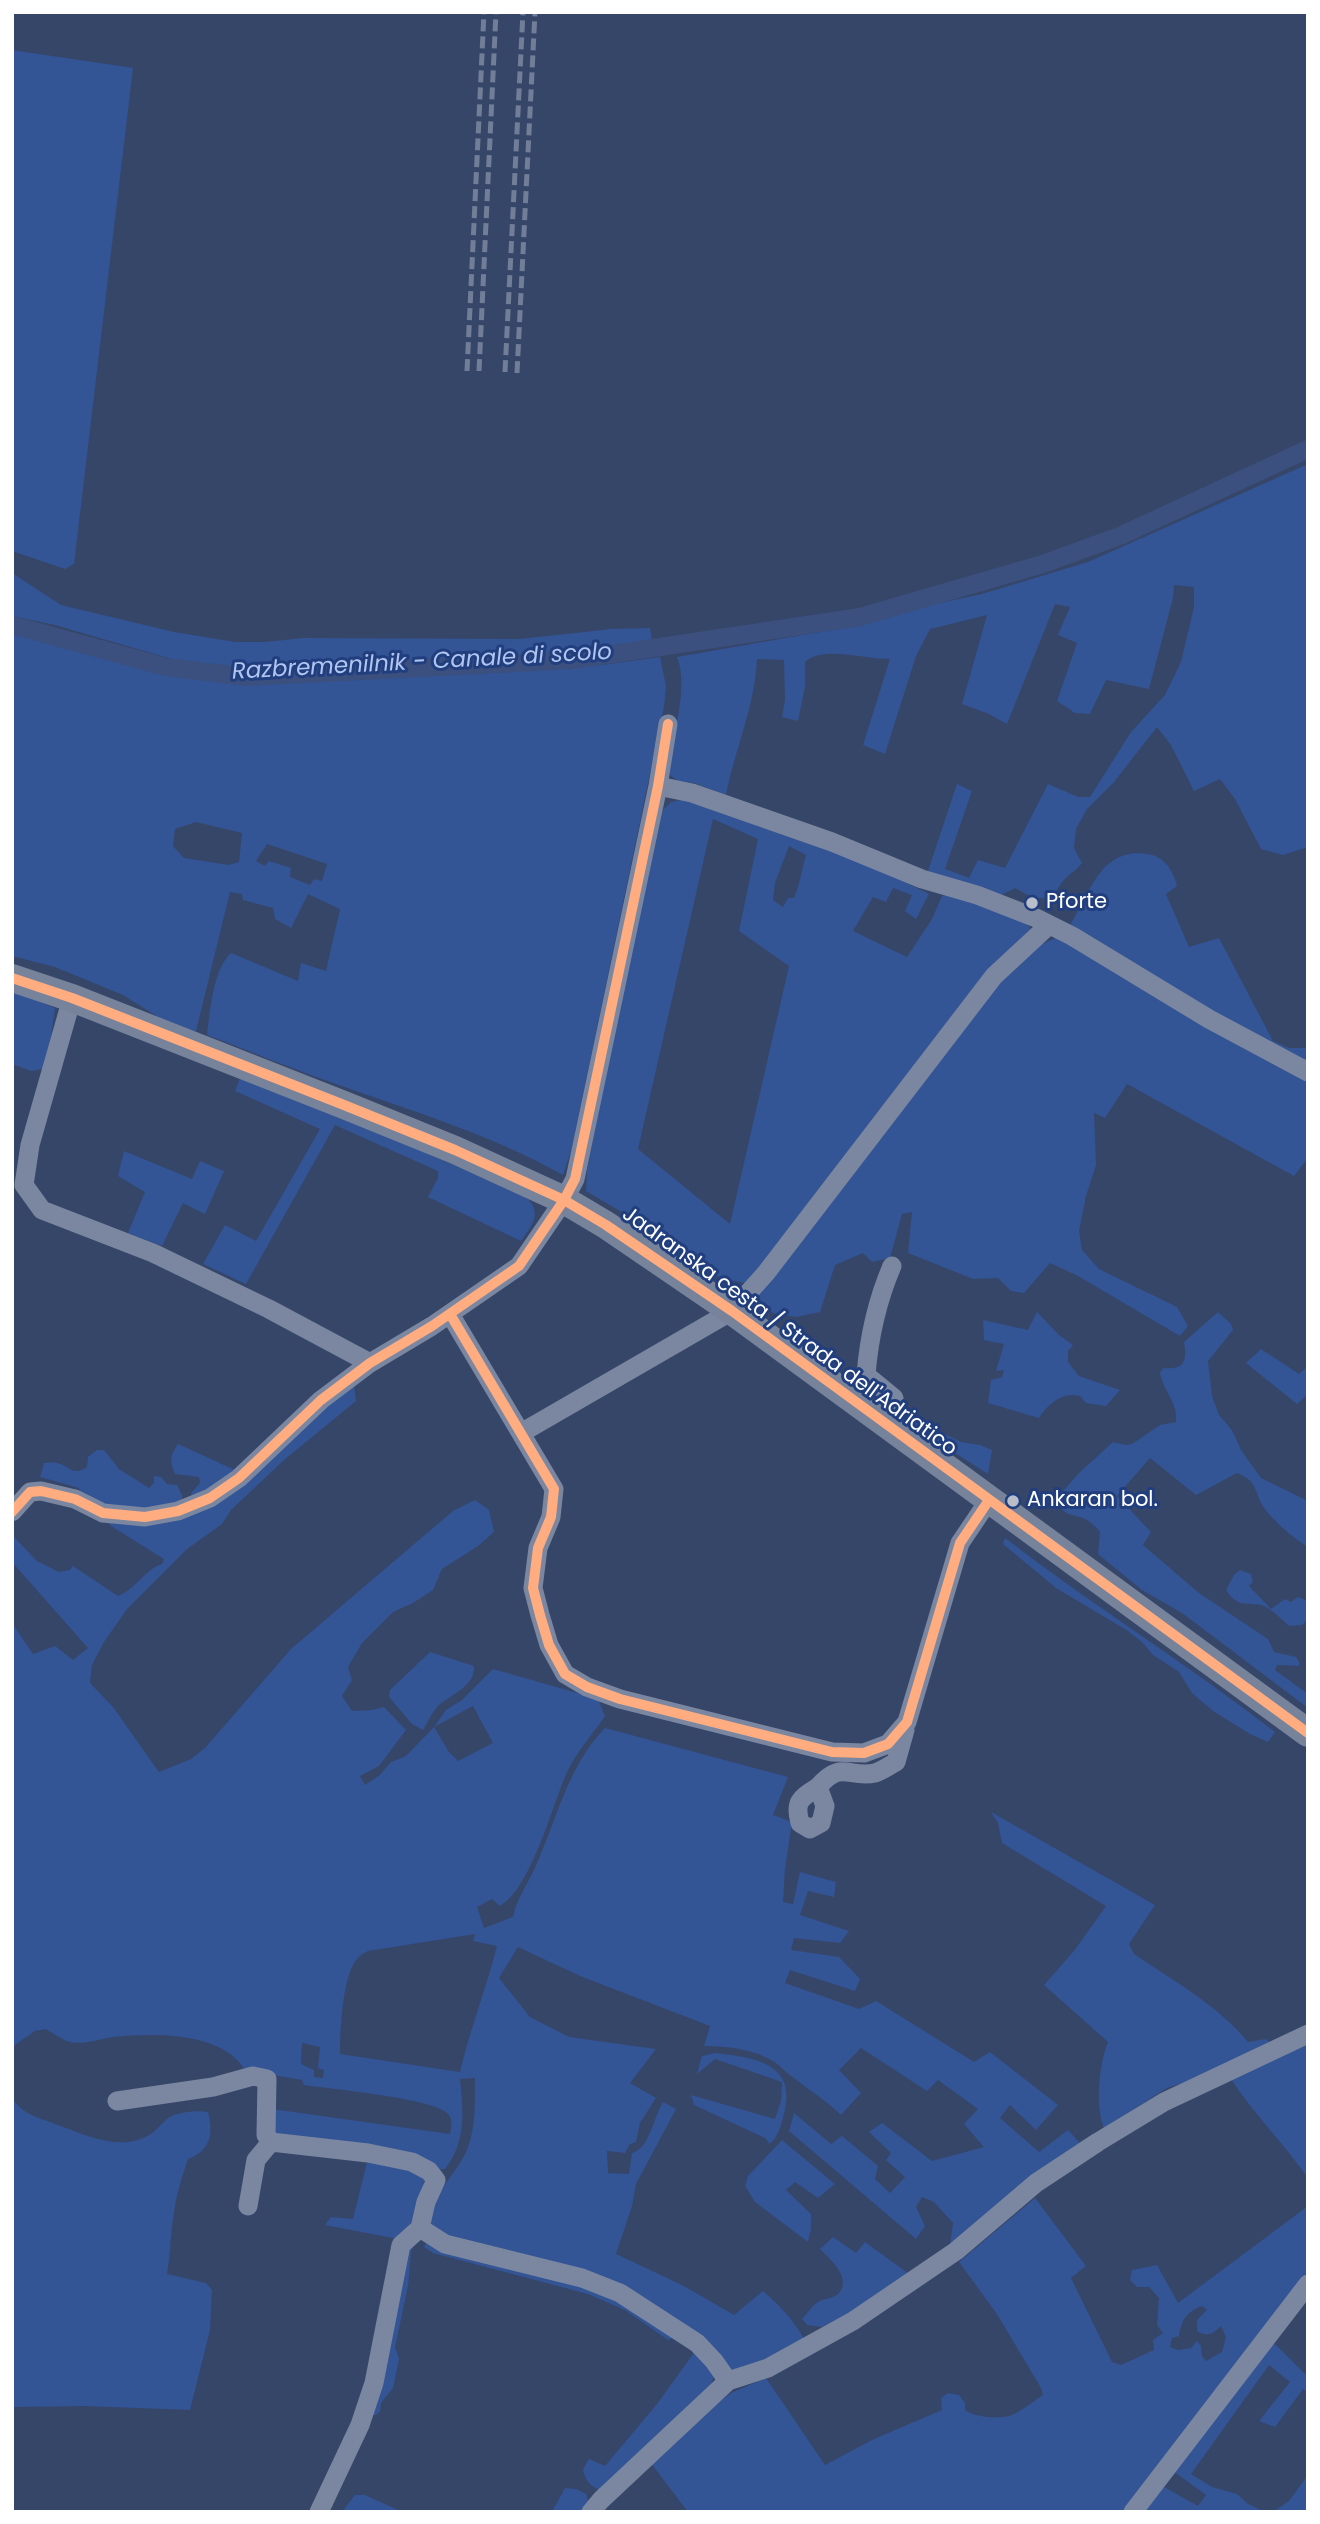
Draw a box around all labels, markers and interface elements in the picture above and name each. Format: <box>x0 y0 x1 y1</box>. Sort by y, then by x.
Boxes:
water label: Razbremenilnik - Canale di scolo <box>231 639 613 687</box>
place label: Pforte <box>1046 890 1107 916</box>
marker: Pforte <box>1024 895 1040 911</box>
street label: Jadranska cesta / Strada dell'Adriatico <box>617 1202 961 1462</box>
place label: Ankaran bol. <box>1027 1488 1158 1514</box>
marker: Ankaran bol. <box>1005 1493 1021 1509</box>

